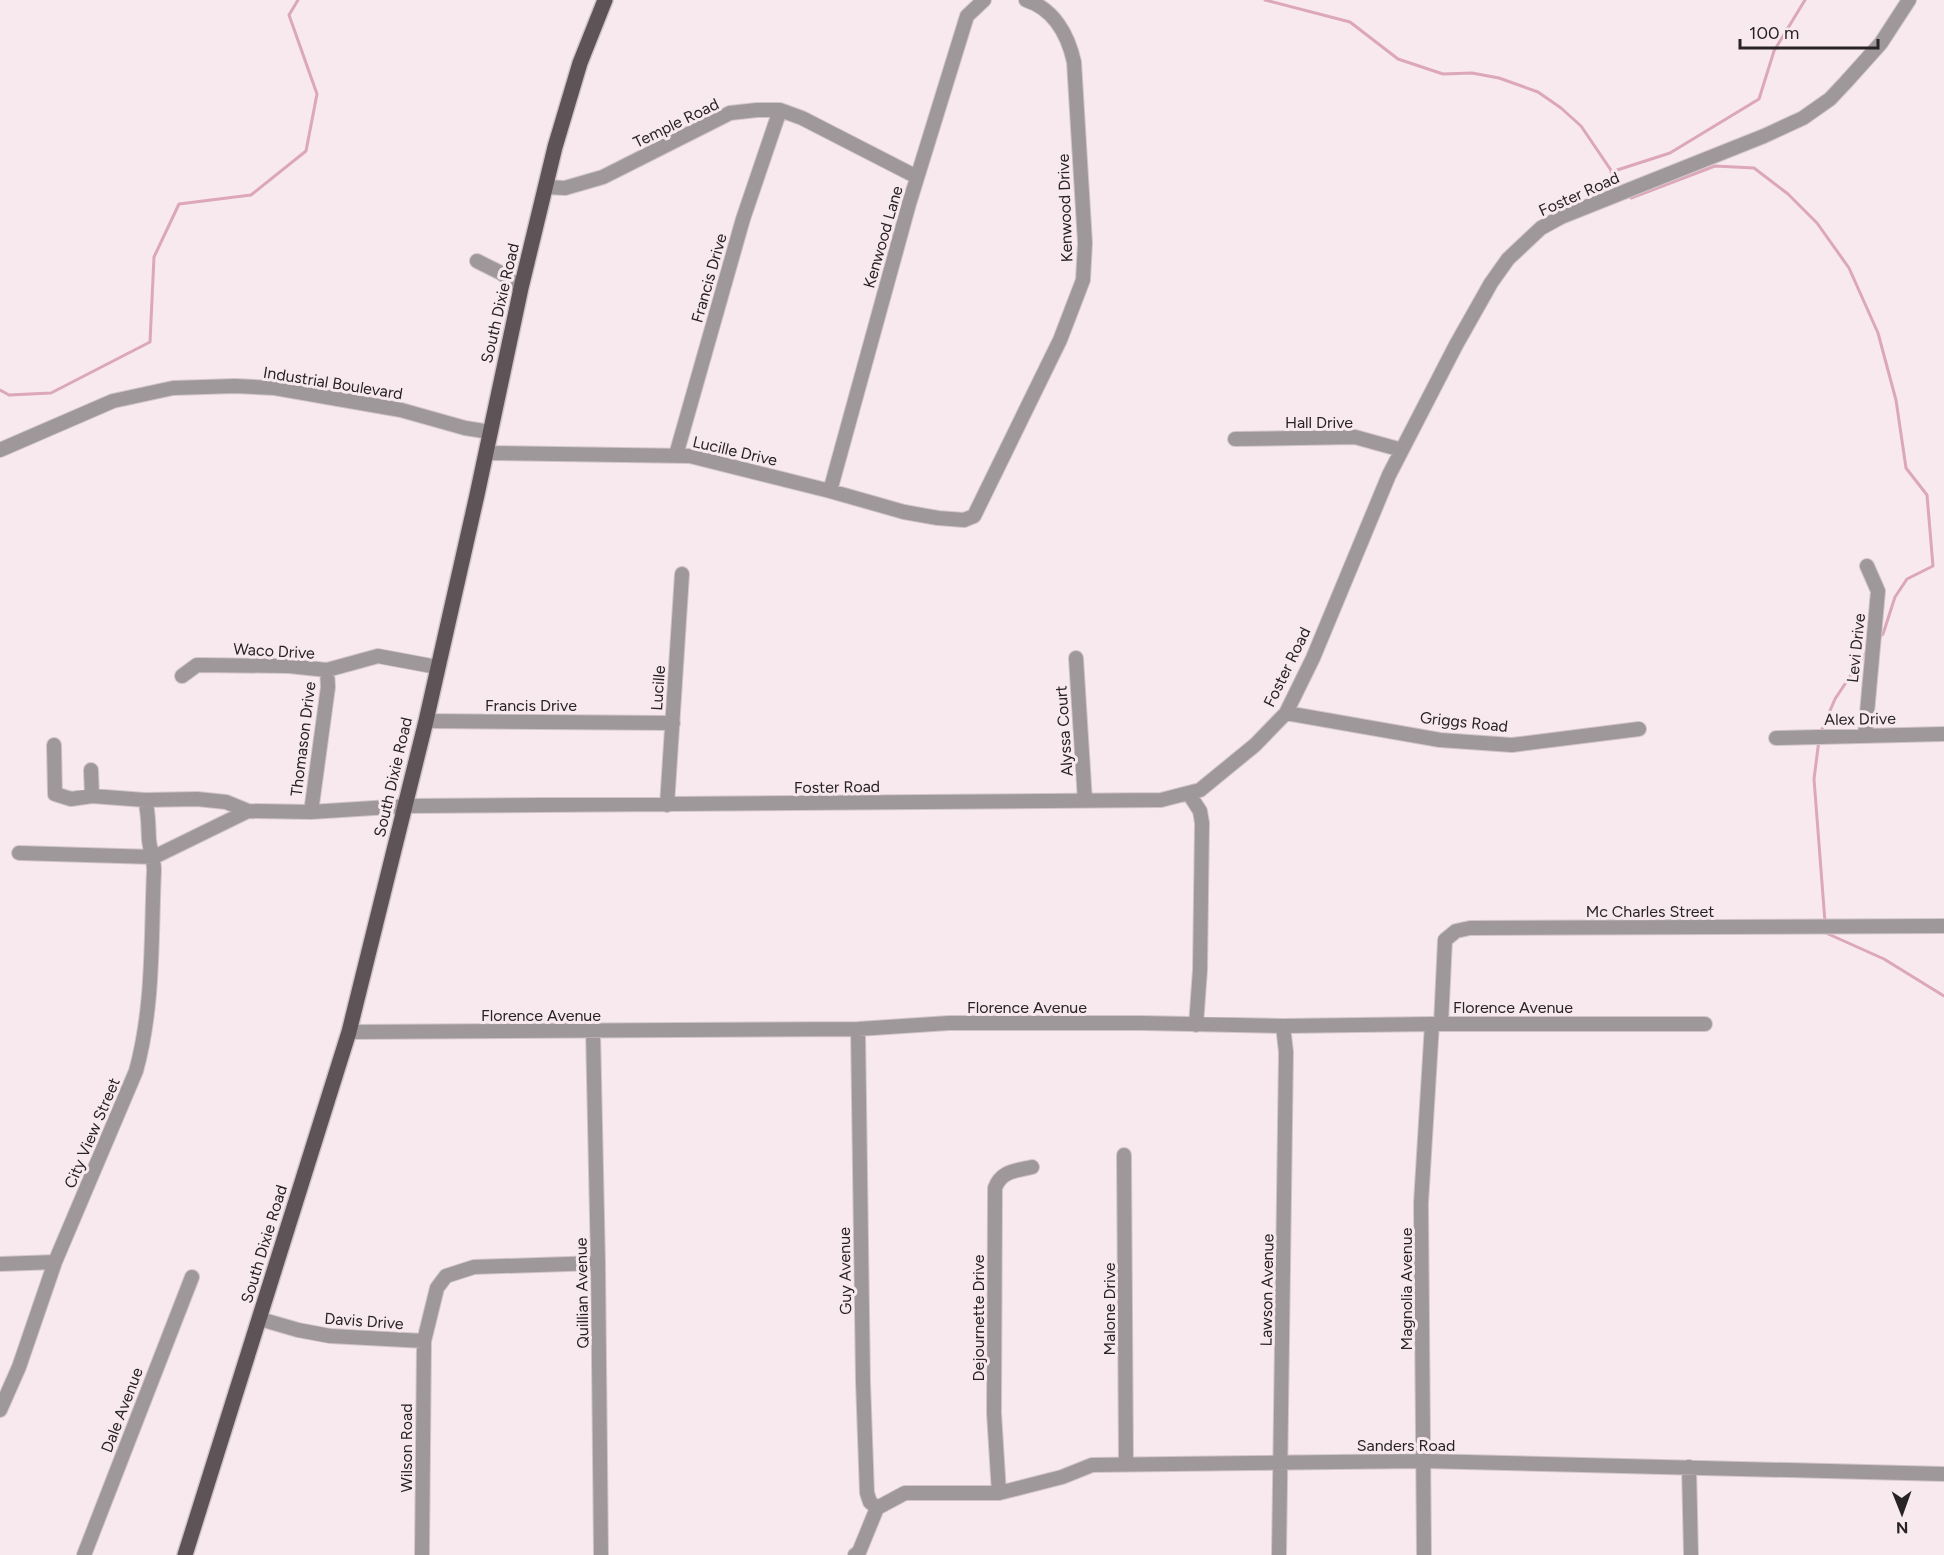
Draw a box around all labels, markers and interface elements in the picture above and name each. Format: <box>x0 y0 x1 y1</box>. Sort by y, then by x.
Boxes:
scale bar <box>1740 12 1878 50</box>
text: 100 m <box>1749 22 1799 44</box>
street label: Temple Road <box>630 94 722 152</box>
street label: Kenwood Drive <box>1054 153 1076 263</box>
street label: Foster Road <box>1536 168 1622 220</box>
street label: Kenwood Lane <box>859 183 907 290</box>
street label: Francis Drive <box>687 231 731 325</box>
street label: South Dixie Road <box>477 241 523 365</box>
street label: Industrial Boulevard <box>262 363 404 403</box>
street label: Hall Drive <box>1285 413 1353 432</box>
street label: Lucille Drive <box>691 432 779 470</box>
street label: Levi Drive <box>1843 612 1869 684</box>
street label: Foster Road <box>1260 624 1314 710</box>
street label: Waco Drive <box>233 639 316 663</box>
street label: Lucille <box>647 664 669 711</box>
street label: Thomason Drive <box>287 680 319 797</box>
street label: Alyssa Court <box>1051 685 1077 777</box>
street label: Francis Drive <box>485 696 577 715</box>
street label: Griggs Road <box>1419 708 1509 736</box>
street label: Alex Drive <box>1824 709 1896 729</box>
street label: South Dixie Road <box>370 715 416 839</box>
street label: Foster Road <box>794 777 880 797</box>
street label: Mc Charles Street <box>1586 902 1714 921</box>
street label: Florence Avenue <box>967 998 1087 1017</box>
street label: Florence Avenue <box>1453 998 1573 1017</box>
street label: Florence Avenue <box>481 1006 601 1025</box>
street label: City View Street <box>60 1075 124 1191</box>
street label: South Dixie Road <box>237 1183 291 1305</box>
street label: Guy Avenue <box>835 1227 855 1315</box>
street label: Magnolia Avenue <box>1397 1227 1416 1350</box>
street label: Lawson Avenue <box>1257 1233 1277 1346</box>
street label: Quillian Avenue <box>572 1237 592 1349</box>
street label: Dejournette Drive <box>969 1254 988 1382</box>
street label: Malone Drive <box>1100 1262 1119 1356</box>
street label: Davis Drive <box>324 1309 405 1333</box>
street label: Dale Avenue <box>97 1365 147 1455</box>
street label: Wilson Road <box>397 1403 416 1493</box>
street label: Sanders Road <box>1357 1436 1455 1455</box>
north arrow <box>1872 1483 1932 1543</box>
text: N <box>1896 1518 1909 1537</box>

